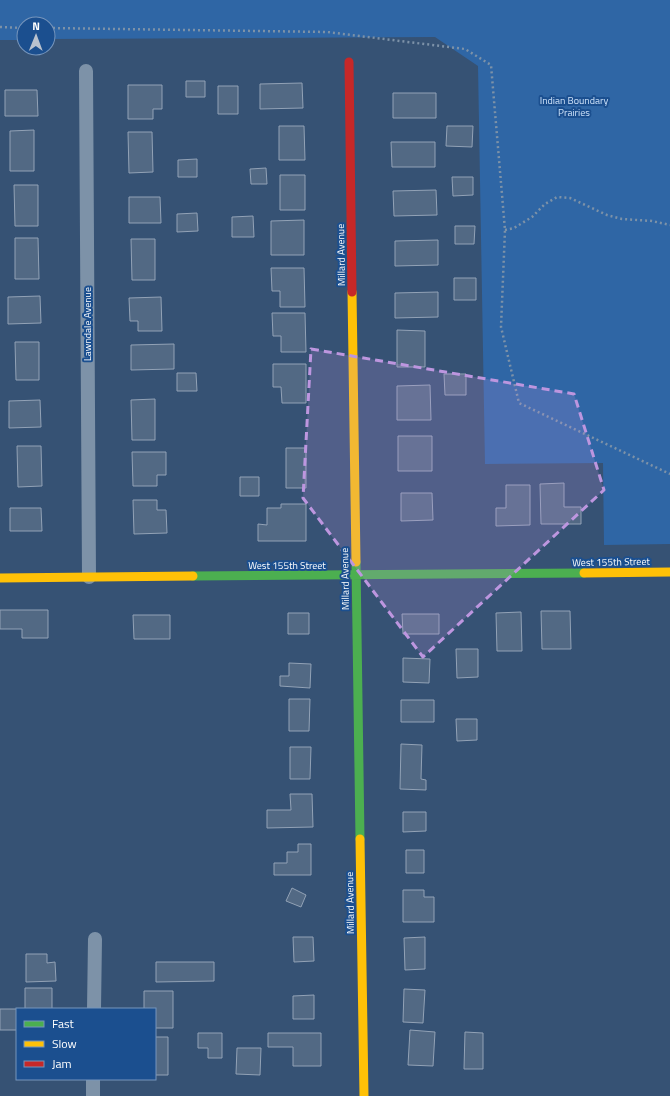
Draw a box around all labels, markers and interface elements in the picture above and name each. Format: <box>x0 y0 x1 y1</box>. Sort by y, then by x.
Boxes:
north arrow <box>16 16 56 56</box>
text: N <box>32 18 40 34</box>
park label: Indian Boundary Prairies <box>540 93 608 120</box>
street label: Millard Avenue <box>333 224 349 286</box>
street label: Lawndale Avenue <box>80 287 95 361</box>
street label: Millard Avenue <box>337 548 353 610</box>
street label: West 155th Street <box>572 554 650 570</box>
street label: West 155th Street <box>248 558 326 573</box>
street label: Millard Avenue <box>342 872 358 934</box>
legend <box>16 1008 156 1080</box>
text: Fast <box>52 1014 75 1033</box>
text: Slow <box>52 1034 77 1053</box>
text: Jam <box>52 1054 72 1073</box>

